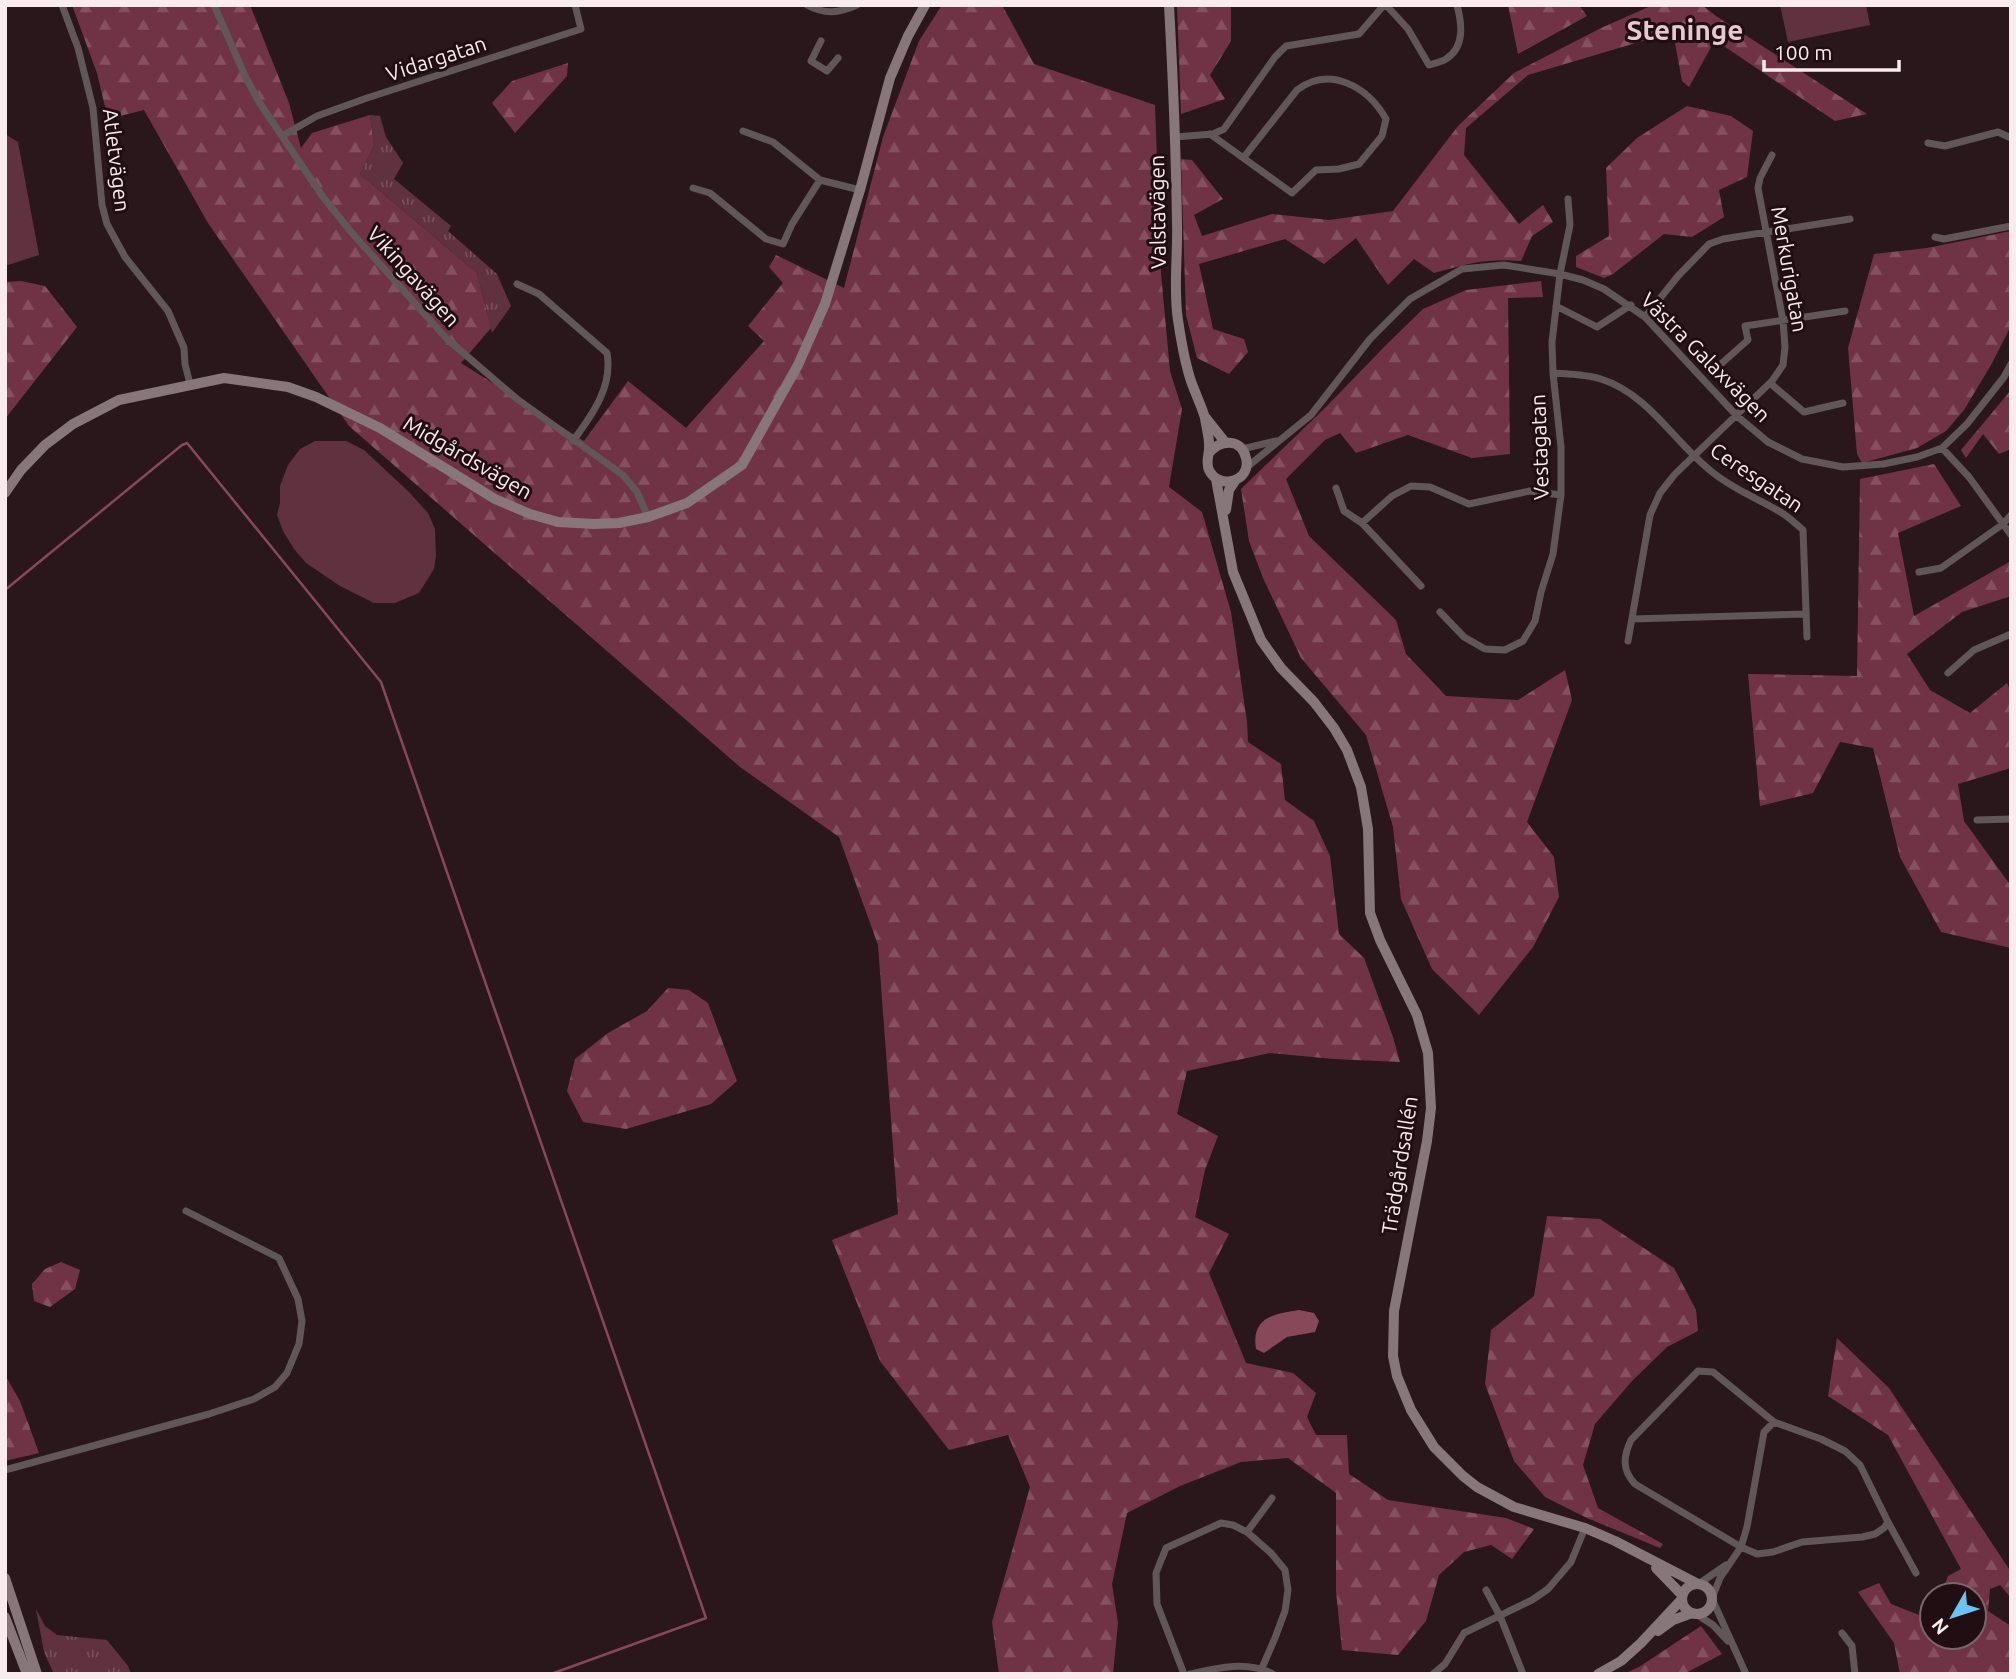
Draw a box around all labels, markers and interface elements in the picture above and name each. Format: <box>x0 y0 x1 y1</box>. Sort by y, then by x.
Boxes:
district label: Steninge <box>1627 14 1743 45</box>
scale bar <box>1764 28 1899 72</box>
street label: Vidargatan <box>383 31 489 85</box>
text: 100 m <box>1774 40 1832 64</box>
street label: Atletvägen <box>99 107 135 213</box>
street label: Valstavägen <box>1144 155 1170 269</box>
street label: Merkurigatan <box>1767 204 1813 334</box>
street label: Vikingavägen <box>363 221 465 331</box>
street label: Västra Galaxvägen <box>1636 287 1776 427</box>
street label: Vestagatan <box>1525 394 1553 500</box>
street label: Midgårdsvägen <box>399 410 537 504</box>
street label: Ceresgatan <box>1706 437 1808 517</box>
street label: Trädgårdsallén <box>1376 1094 1422 1236</box>
north arrow <box>1918 1581 1988 1651</box>
text: N <box>1927 1614 1953 1639</box>

